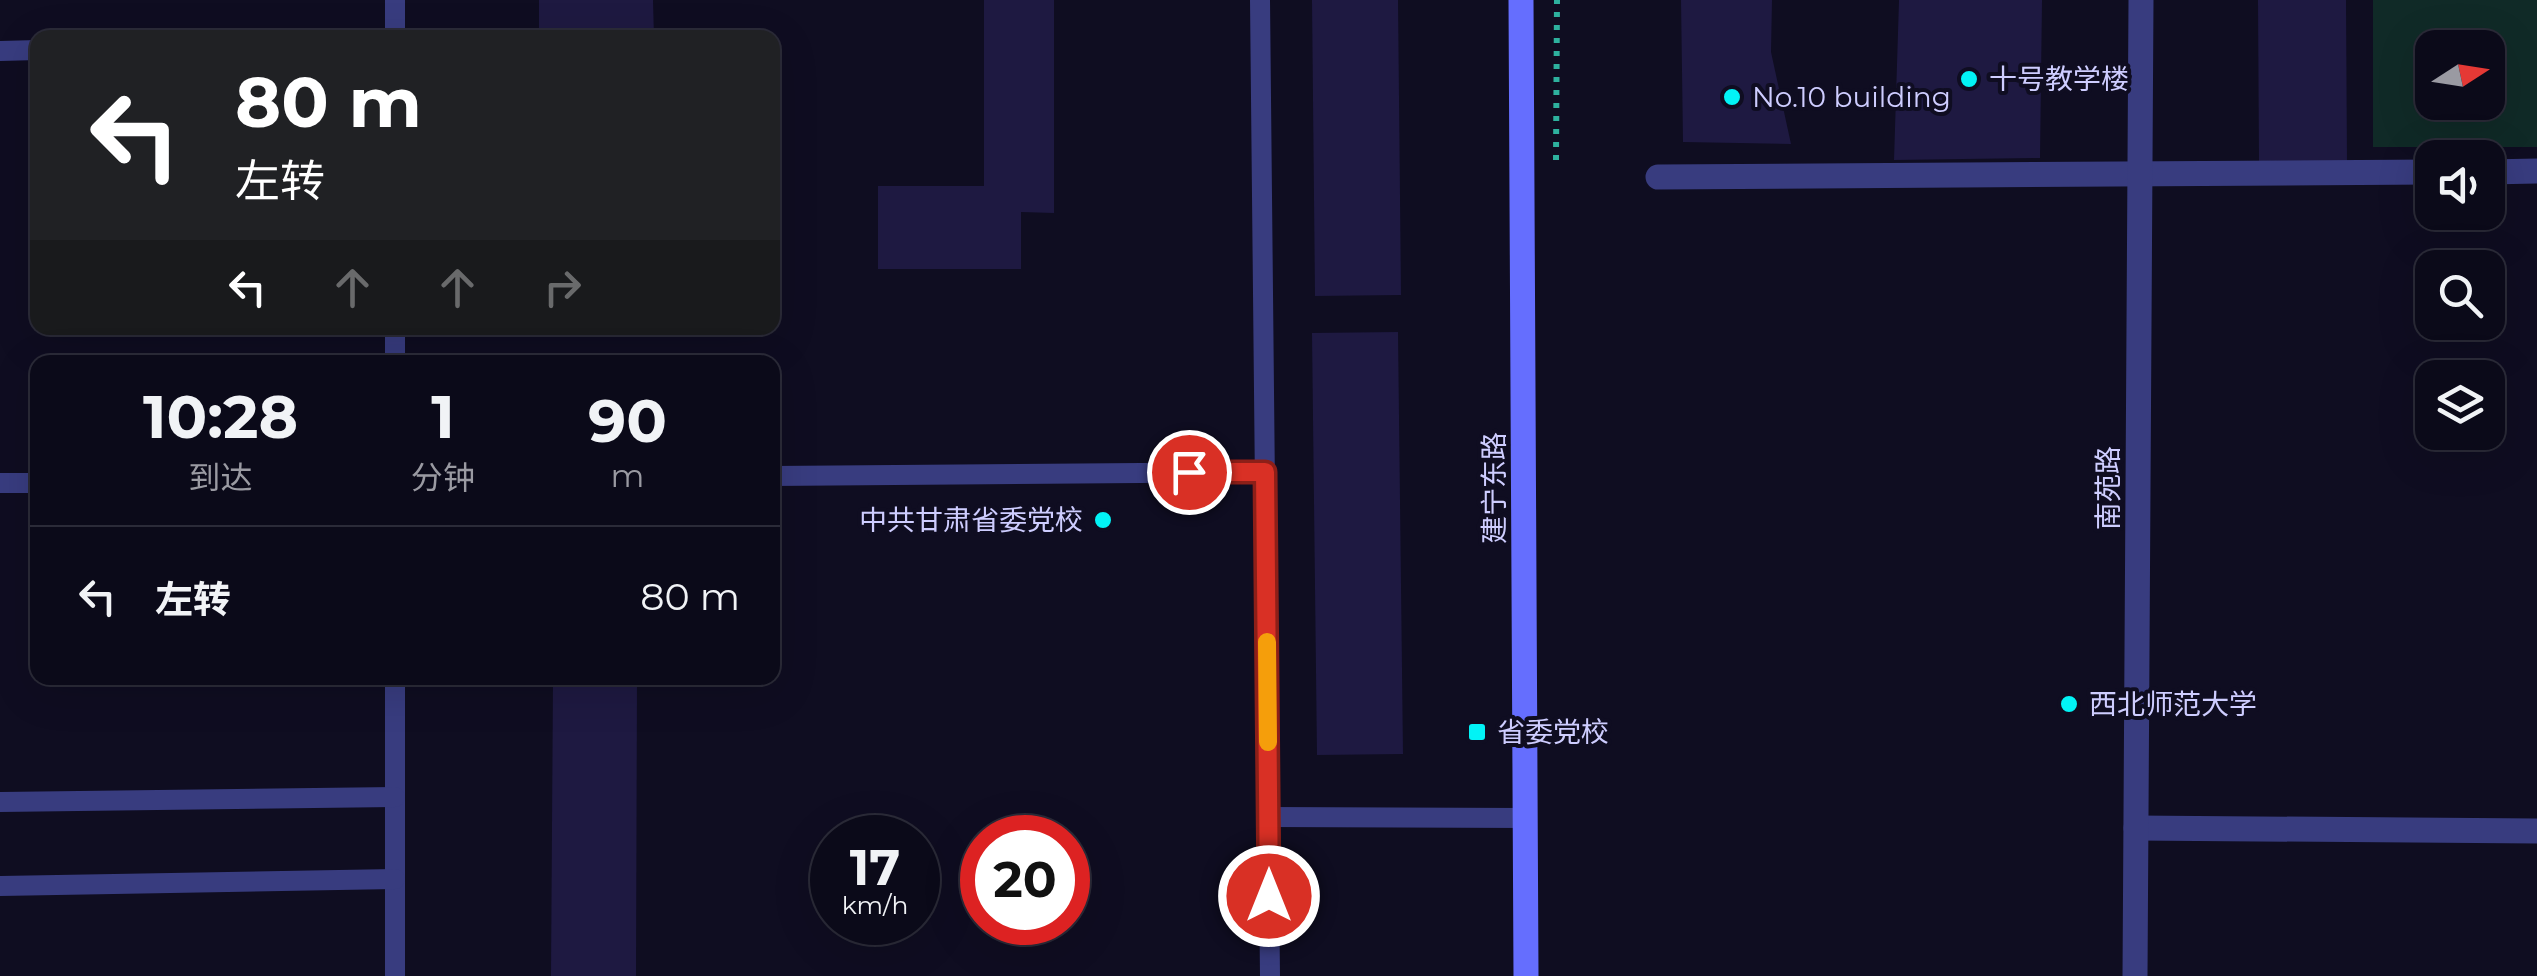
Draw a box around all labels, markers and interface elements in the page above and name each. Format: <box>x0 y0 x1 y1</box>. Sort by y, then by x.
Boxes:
north arrow <box>2415 30 2505 120</box>
map controls <box>2415 30 2505 450</box>
text: 80 m <box>235 59 422 145</box>
place label: 十号教学楼 <box>1989 62 2129 96</box>
marker: 十号教学楼 <box>1958 68 1980 90</box>
icon: left <box>70 70 200 200</box>
place label: No.10 building <box>1752 80 1951 114</box>
marker: No.10 building <box>1721 86 1743 108</box>
button: sound <box>2415 140 2505 230</box>
text: 左转 <box>235 153 325 208</box>
button: search <box>2415 250 2505 340</box>
icon: left <box>220 260 275 315</box>
icon: ahead <box>325 260 380 315</box>
icon: ahead <box>430 260 485 315</box>
icon: right <box>535 260 590 315</box>
button: layers <box>2415 360 2505 450</box>
text: 10:28 <box>143 380 298 453</box>
text: 1 <box>431 380 455 453</box>
text: 90 <box>588 384 667 457</box>
pin <box>1147 430 1232 515</box>
street label: 建宁东路 <box>1477 432 1511 544</box>
icon: arrive <box>1162 445 1217 500</box>
street label: 南苑路 <box>2091 446 2125 530</box>
text: m <box>611 456 644 495</box>
text: 到达 <box>188 458 253 497</box>
text: 分钟 <box>411 458 475 497</box>
place label: 中共甘肃省委党校 <box>859 503 1083 537</box>
marker: 中共甘肃省委党校 <box>1092 509 1114 531</box>
icon: left <box>70 569 125 624</box>
text: 80 m <box>640 573 740 620</box>
text: 左转 <box>155 576 231 623</box>
place label: 西北师范大学 <box>2089 687 2257 721</box>
marker: 西北师范大学 <box>2058 693 2080 715</box>
place label: 省委党校 <box>1497 715 1609 749</box>
marker: 省委党校 <box>1466 721 1488 743</box>
speed limit sign: 20 <box>960 815 1090 945</box>
text: 17 <box>850 837 900 898</box>
position arrow <box>1217 844 1321 948</box>
text: km/h <box>842 890 908 920</box>

